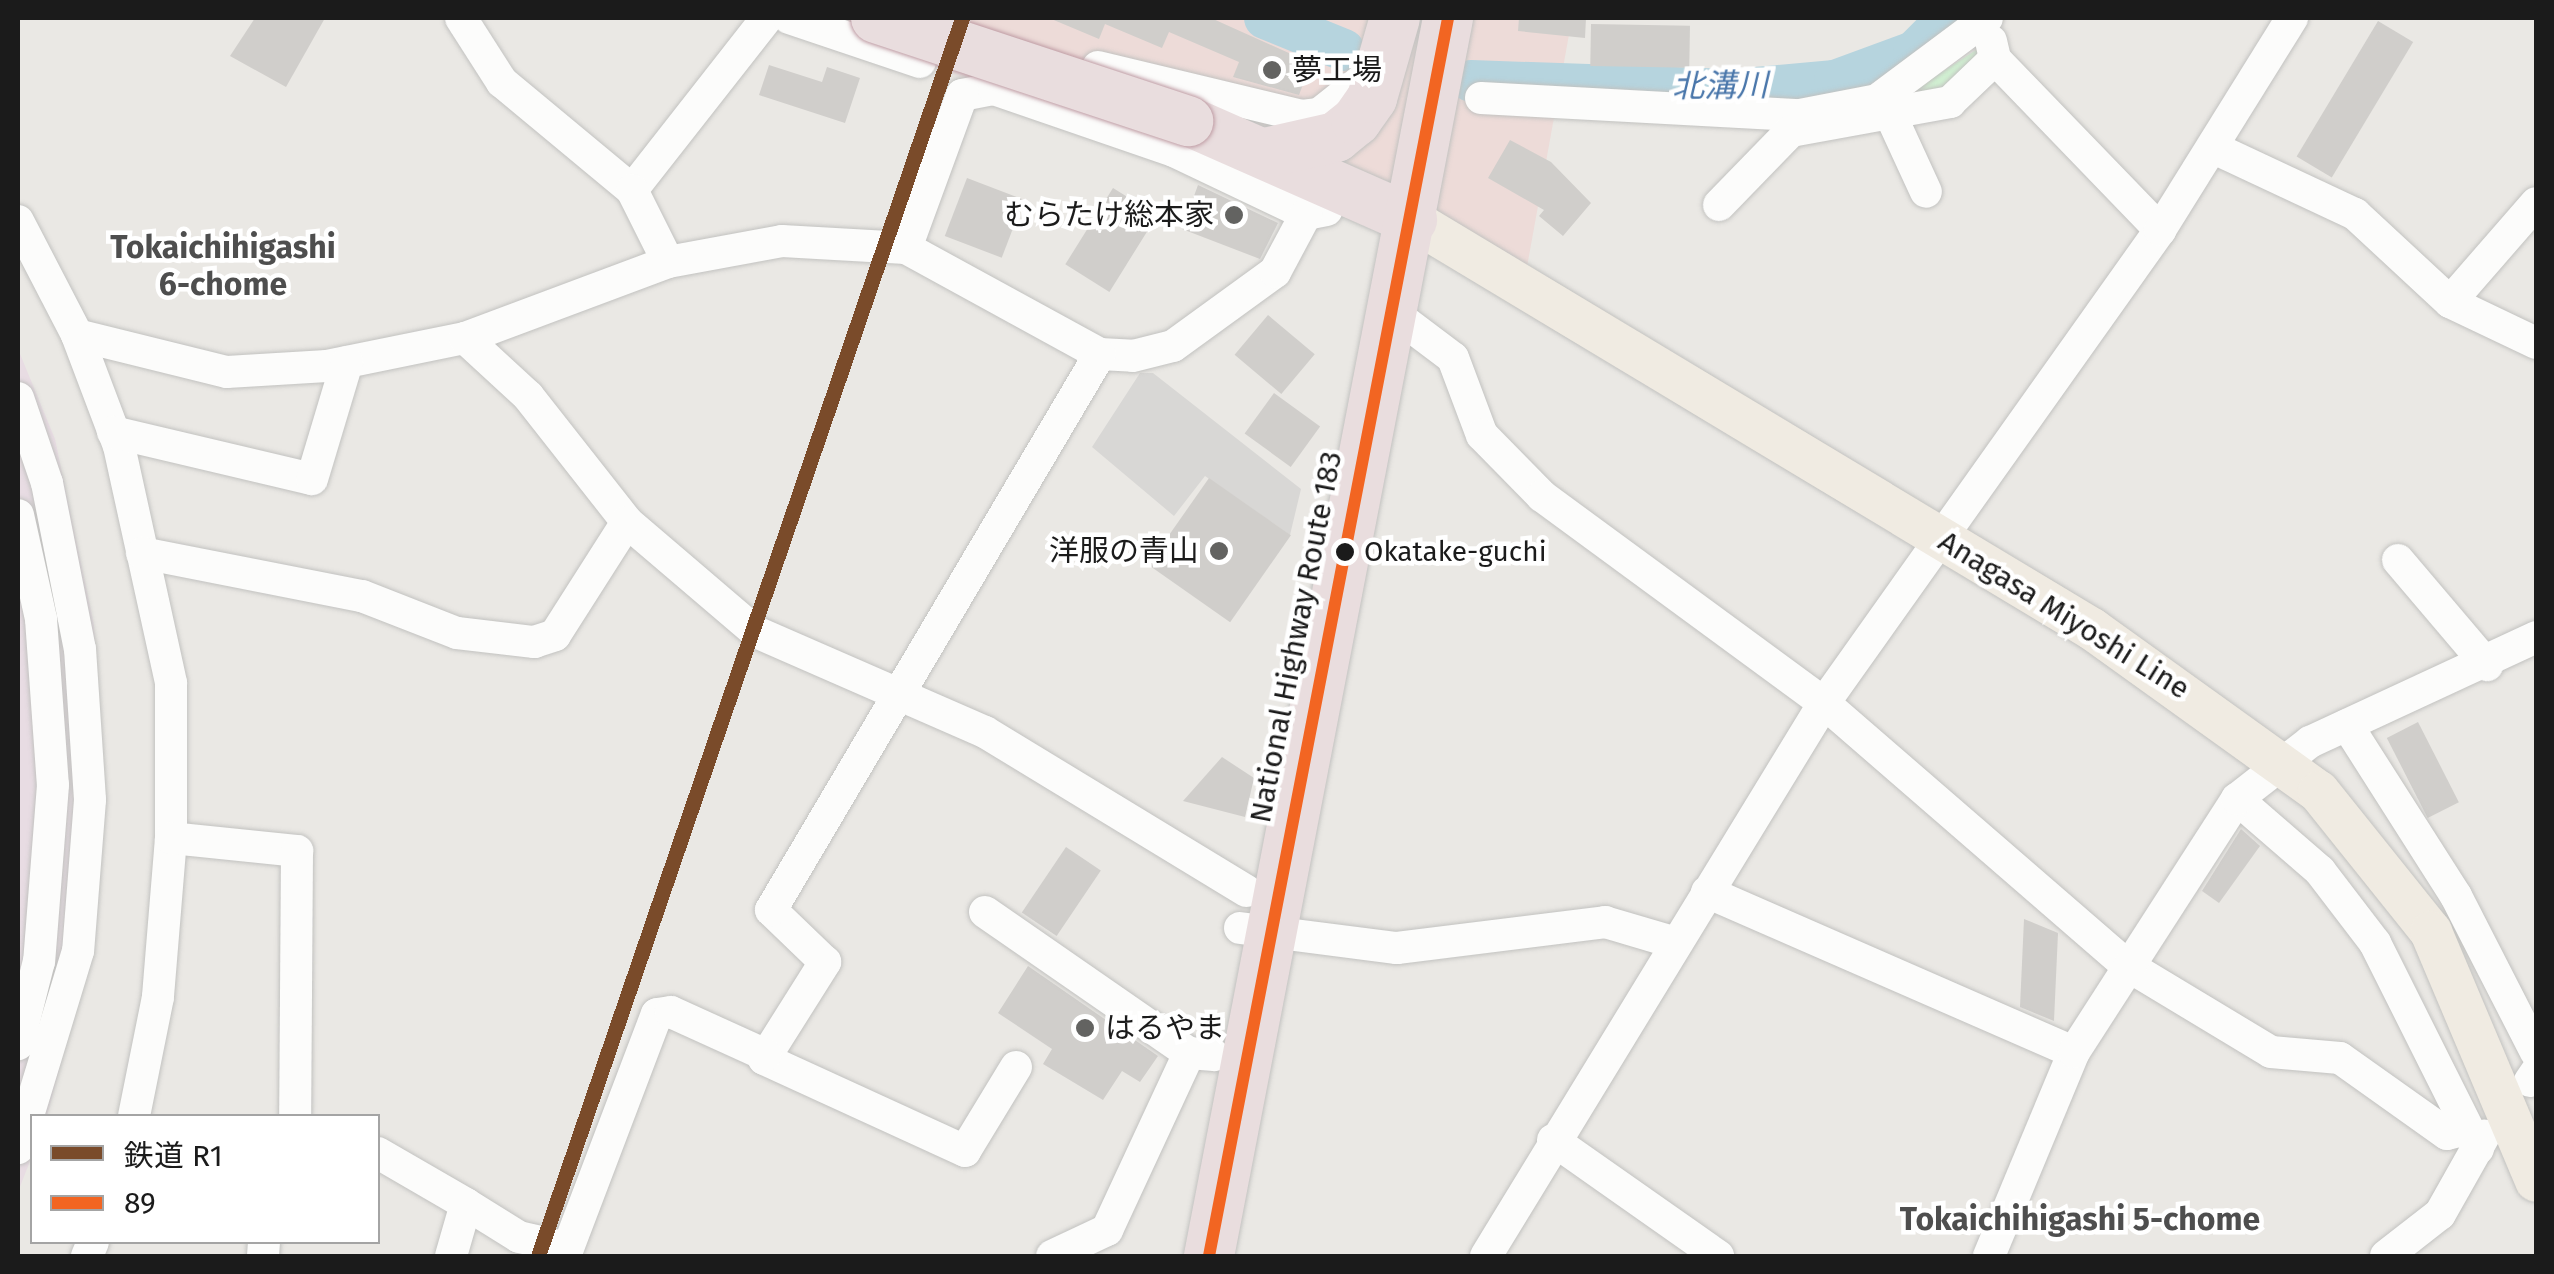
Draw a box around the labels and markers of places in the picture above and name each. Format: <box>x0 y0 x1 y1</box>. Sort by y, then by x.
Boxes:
place label: 夢工場 <box>1292 52 1382 88</box>
marker: 夢工場 <box>1261 59 1283 81</box>
place label: むらたけ総本家 <box>1004 197 1214 233</box>
marker: むらたけ総本家 <box>1223 204 1245 226</box>
place label: 洋服の青山 <box>1049 533 1199 569</box>
place label: Okatake-guchi <box>1364 535 1547 569</box>
marker: 洋服の青山 <box>1208 540 1230 562</box>
marker: Okatake-guchi <box>1335 542 1355 562</box>
place label: はるやま <box>1105 1010 1225 1046</box>
marker: はるやま <box>1074 1017 1096 1039</box>

